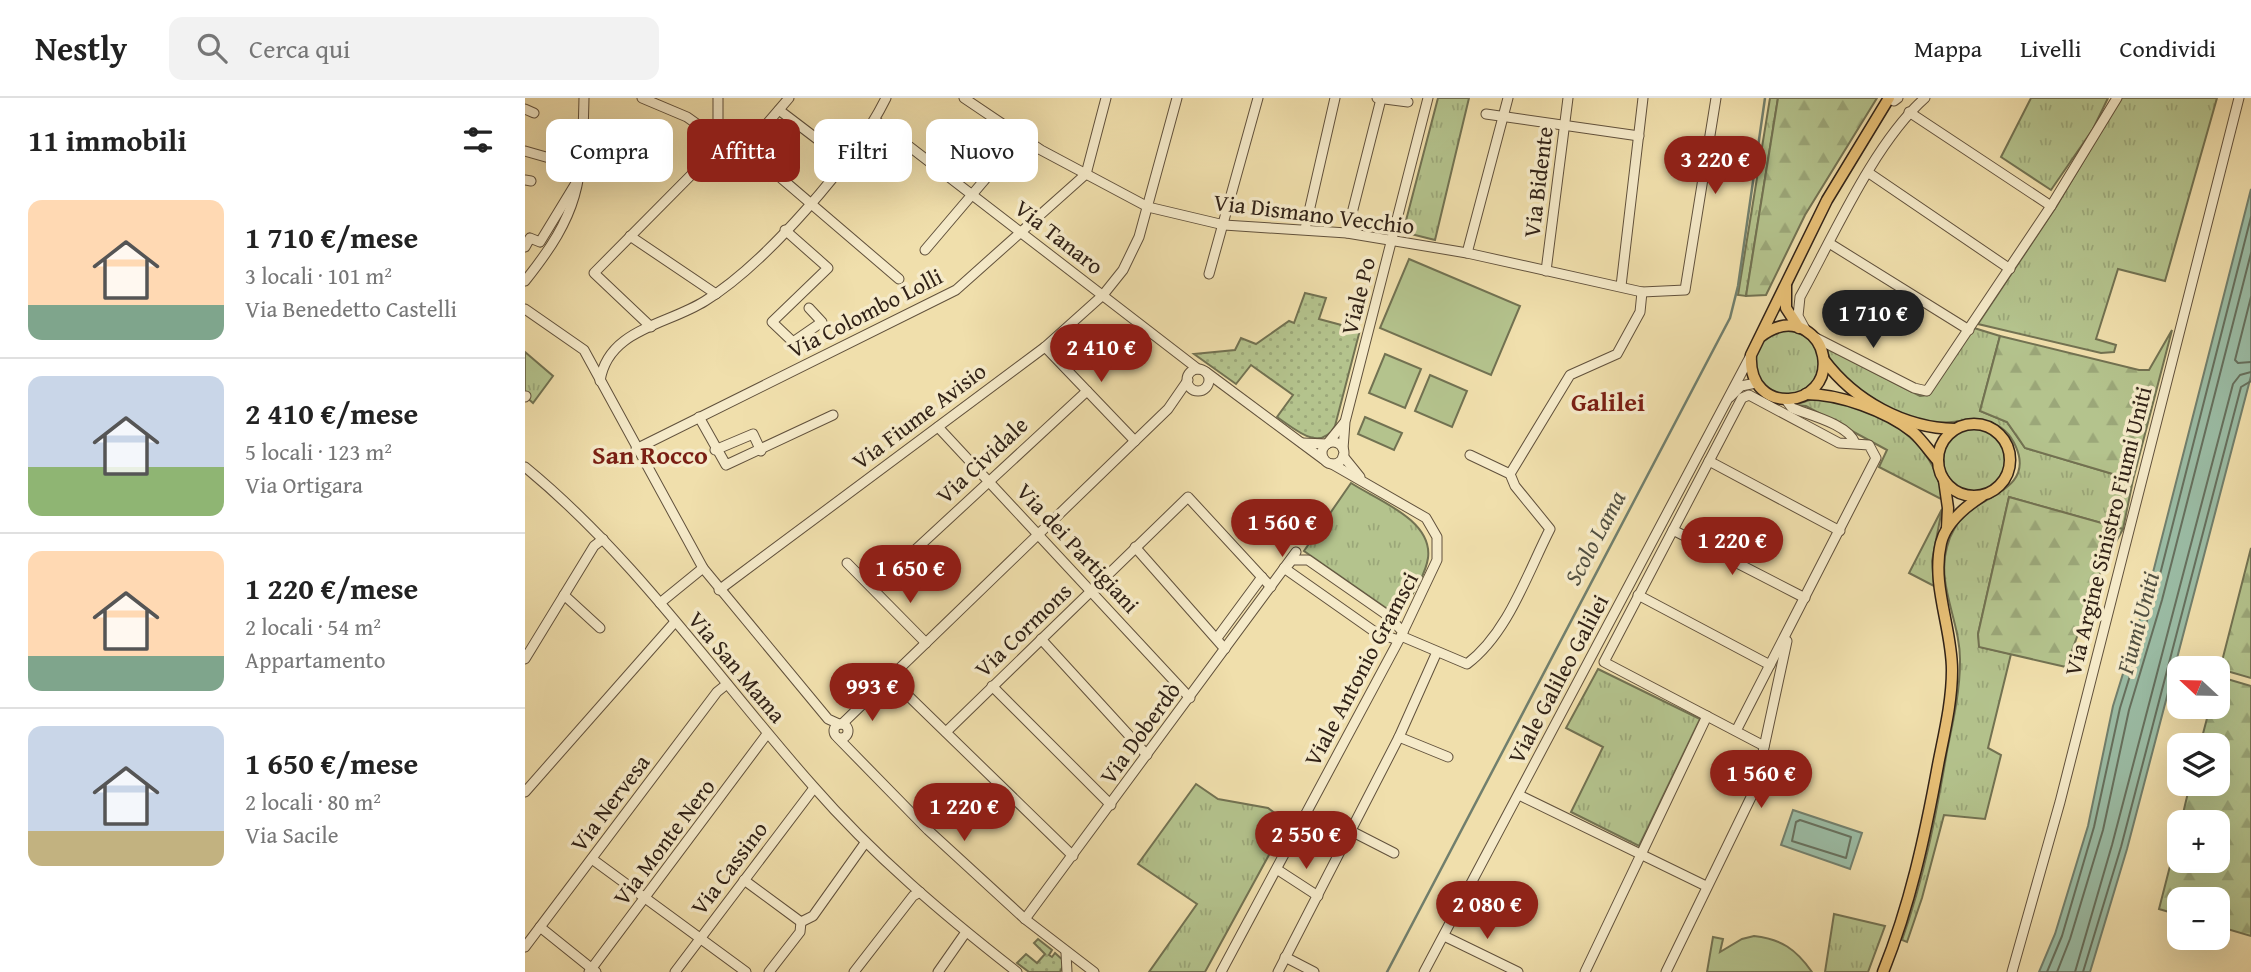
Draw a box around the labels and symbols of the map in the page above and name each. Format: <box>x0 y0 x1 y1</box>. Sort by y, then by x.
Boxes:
street label: Via Bidente <box>1514 124 1561 239</box>
pin: 3 220 € <box>1650 136 1780 196</box>
street label: Via Dismano Vecchio <box>1212 185 1416 242</box>
street label: Via Tanaro <box>1008 191 1111 282</box>
street label: Viale Po <box>1332 254 1383 338</box>
street label: Via Colombo Lolli <box>782 259 948 366</box>
pin: 1 710 € <box>1808 290 1938 350</box>
pin: 2 410 € <box>1036 324 1166 384</box>
street label: Via Fiume Avisio <box>845 354 993 477</box>
district label: Galilei <box>1571 382 1645 421</box>
street label: Via Argine Sinistro Fiumi Uniti <box>2059 383 2157 679</box>
street label: Via Cividale <box>928 408 1035 511</box>
district label: San Rocco <box>592 435 708 474</box>
street label: Via dei Partigiani <box>1009 475 1148 620</box>
water label: Scolo Lama <box>1555 484 1634 591</box>
pin: 1 560 € <box>1217 500 1347 559</box>
pin: 1 220 € <box>1667 518 1797 577</box>
pin: 1 650 € <box>845 546 975 605</box>
street label: Viale Antonio Gramsci <box>1295 566 1426 772</box>
water label: Fiumi Uniti <box>2111 569 2165 677</box>
street label: Via Cormons <box>967 575 1079 684</box>
street label: Viale Galileo Galilei <box>1499 588 1616 769</box>
street label: Via San Mama <box>681 604 794 730</box>
north arrow <box>2167 656 2229 719</box>
pin: 993 € <box>823 664 921 723</box>
street label: Via Doberdò <box>1091 675 1188 791</box>
street label: Via Nervesa <box>562 747 657 858</box>
pin: 1 560 € <box>1696 750 1826 810</box>
street label: Via Monte Nero <box>605 771 722 912</box>
pin: 1 220 € <box>899 784 1029 843</box>
pin: 2 550 € <box>1241 812 1371 871</box>
street label: Via Cassino <box>682 814 775 922</box>
pin: 2 080 € <box>1422 882 1552 941</box>

